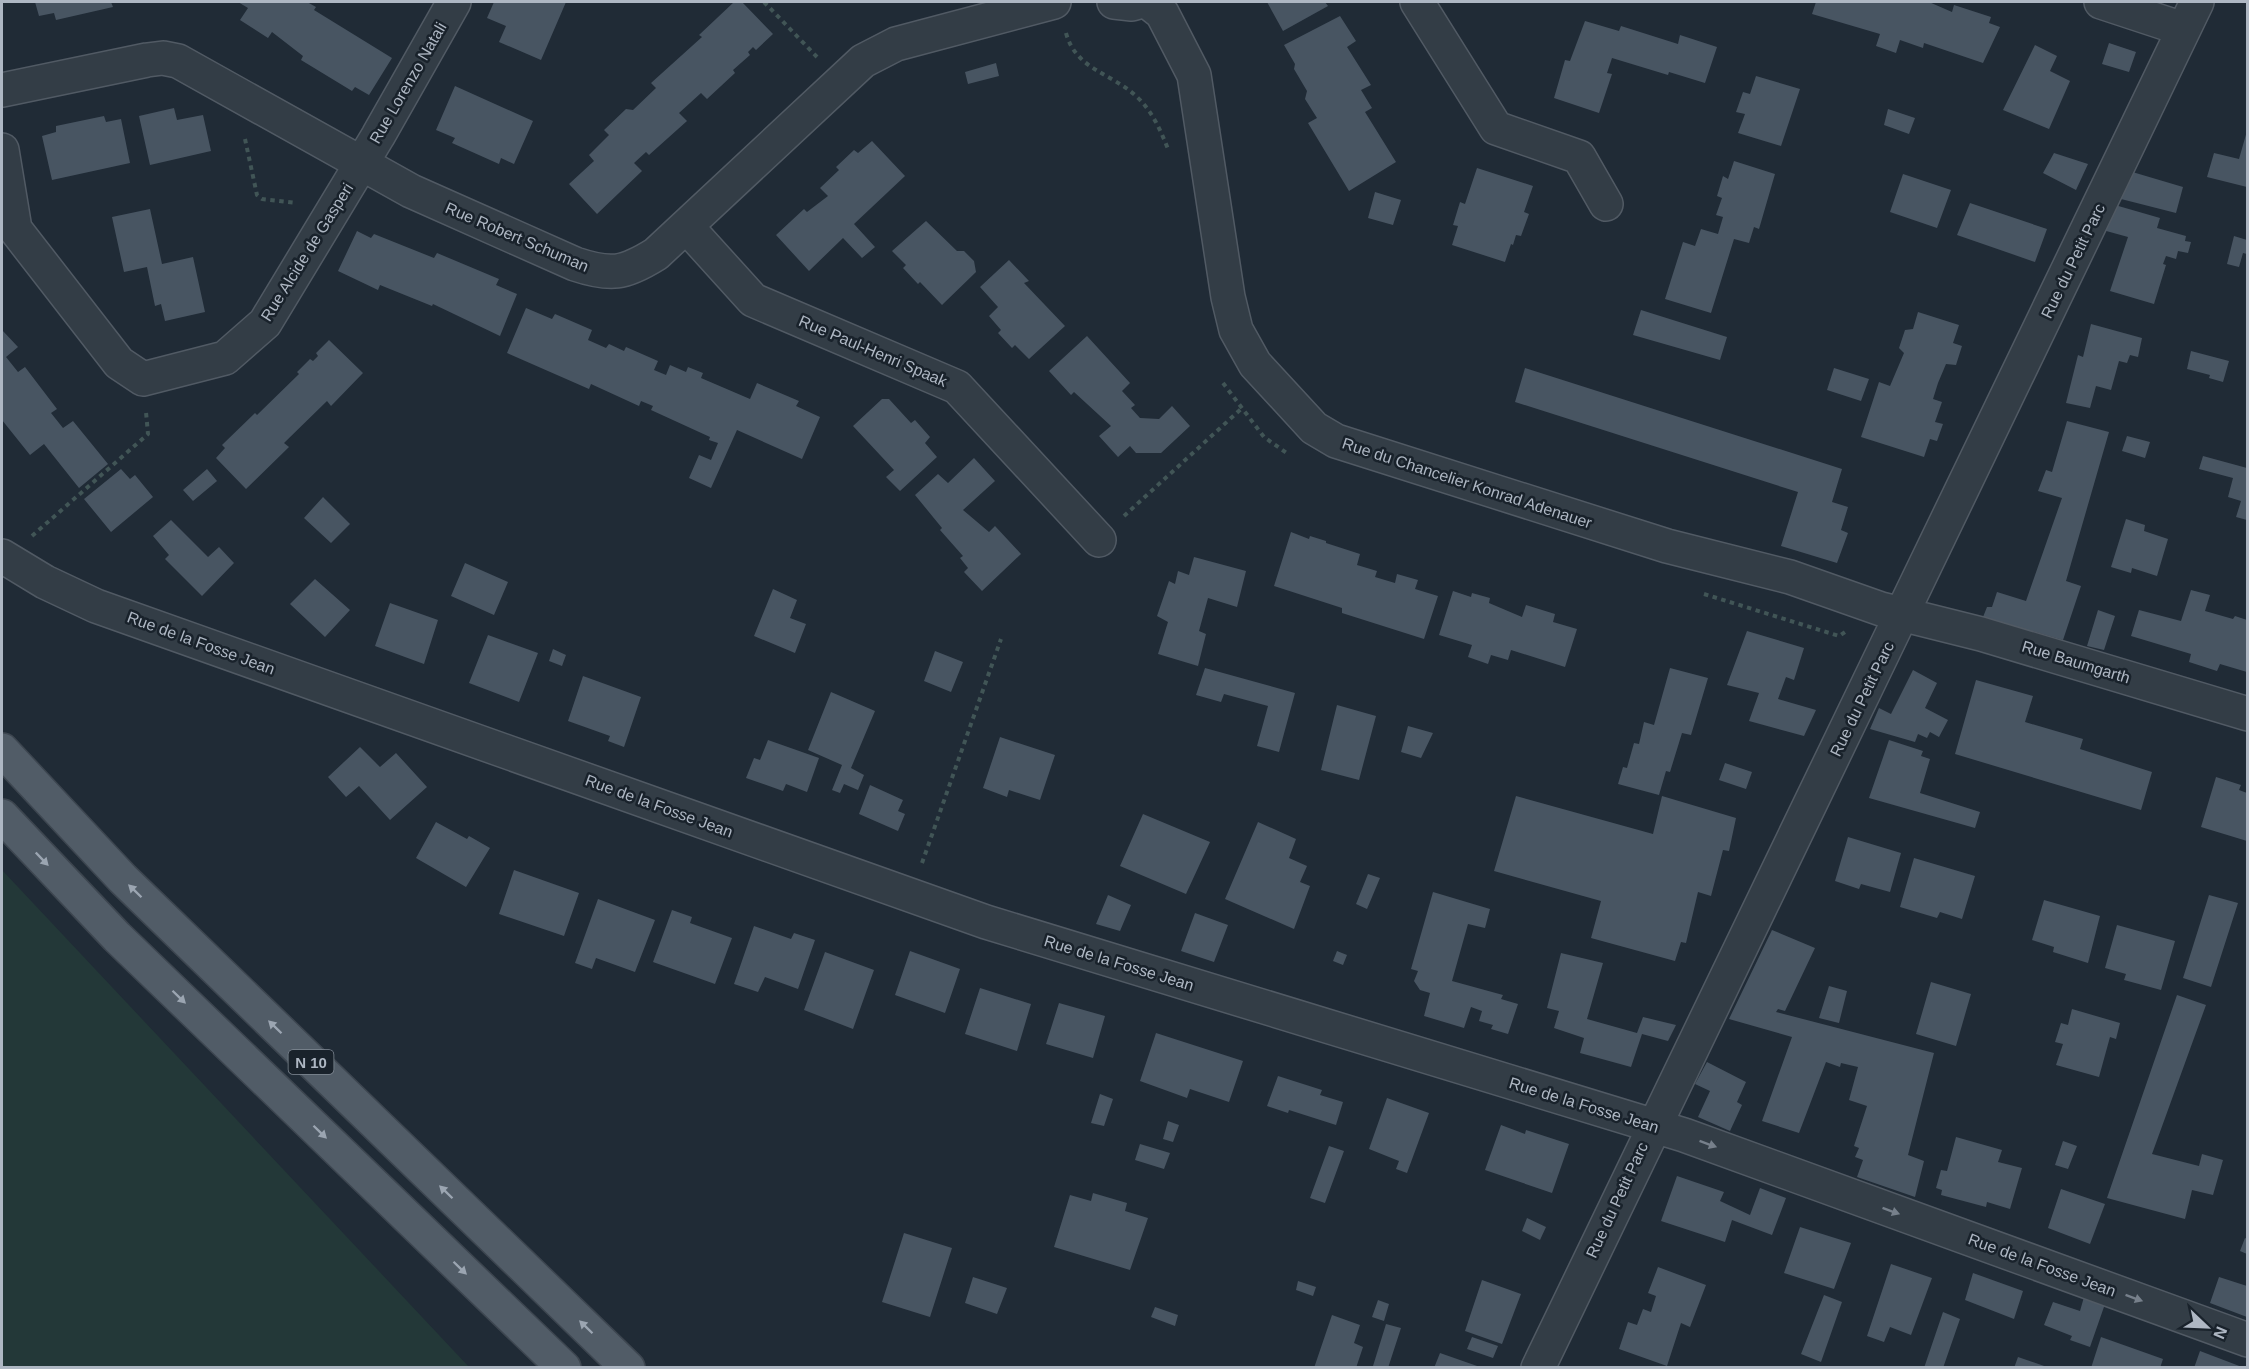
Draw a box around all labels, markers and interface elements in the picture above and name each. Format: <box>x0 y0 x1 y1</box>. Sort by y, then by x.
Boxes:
street label: Rue Lorenzo Natali <box>366 19 450 147</box>
street label: Rue Alcide de Gasperi <box>258 180 356 324</box>
street label: Rue Robert Schuman <box>443 199 591 275</box>
street label: Rue du Petit Parc <box>2038 201 2108 321</box>
street label: Rue Paul-Henri Spaak <box>796 312 951 390</box>
street label: Rue du Chancelier Konrad Adenauer <box>1340 435 1595 532</box>
street label: Rue de la Fosse Jean <box>125 608 277 678</box>
street label: Rue Baumgarth <box>2020 637 2132 687</box>
street label: Rue du Petit Parc <box>1827 639 1897 759</box>
street label: Rue de la Fosse Jean <box>583 771 735 841</box>
one-way arrow <box>35 851 49 866</box>
one-way arrow <box>128 884 143 898</box>
street label: Rue de la Fosse Jean <box>1042 932 1196 994</box>
one-way arrow <box>172 990 187 1004</box>
one-way arrow <box>269 1021 283 1035</box>
road number: N 10 <box>288 1050 334 1074</box>
street label: Rue de la Fosse Jean <box>1507 1074 1661 1136</box>
one-way arrow <box>312 1125 326 1139</box>
street label: Rue du Petit Parc <box>1583 1140 1651 1260</box>
one-way arrow <box>1699 1140 1717 1150</box>
one-way arrow <box>439 1185 453 1199</box>
one-way arrow <box>1882 1206 1900 1216</box>
street label: Rue de la Fosse Jean <box>1966 1230 2118 1300</box>
one-way arrow <box>452 1261 467 1274</box>
one-way arrow <box>2125 1294 2143 1304</box>
north arrow <box>2177 1297 2237 1357</box>
one-way arrow <box>579 1320 594 1334</box>
text: N <box>2210 1324 2230 1341</box>

